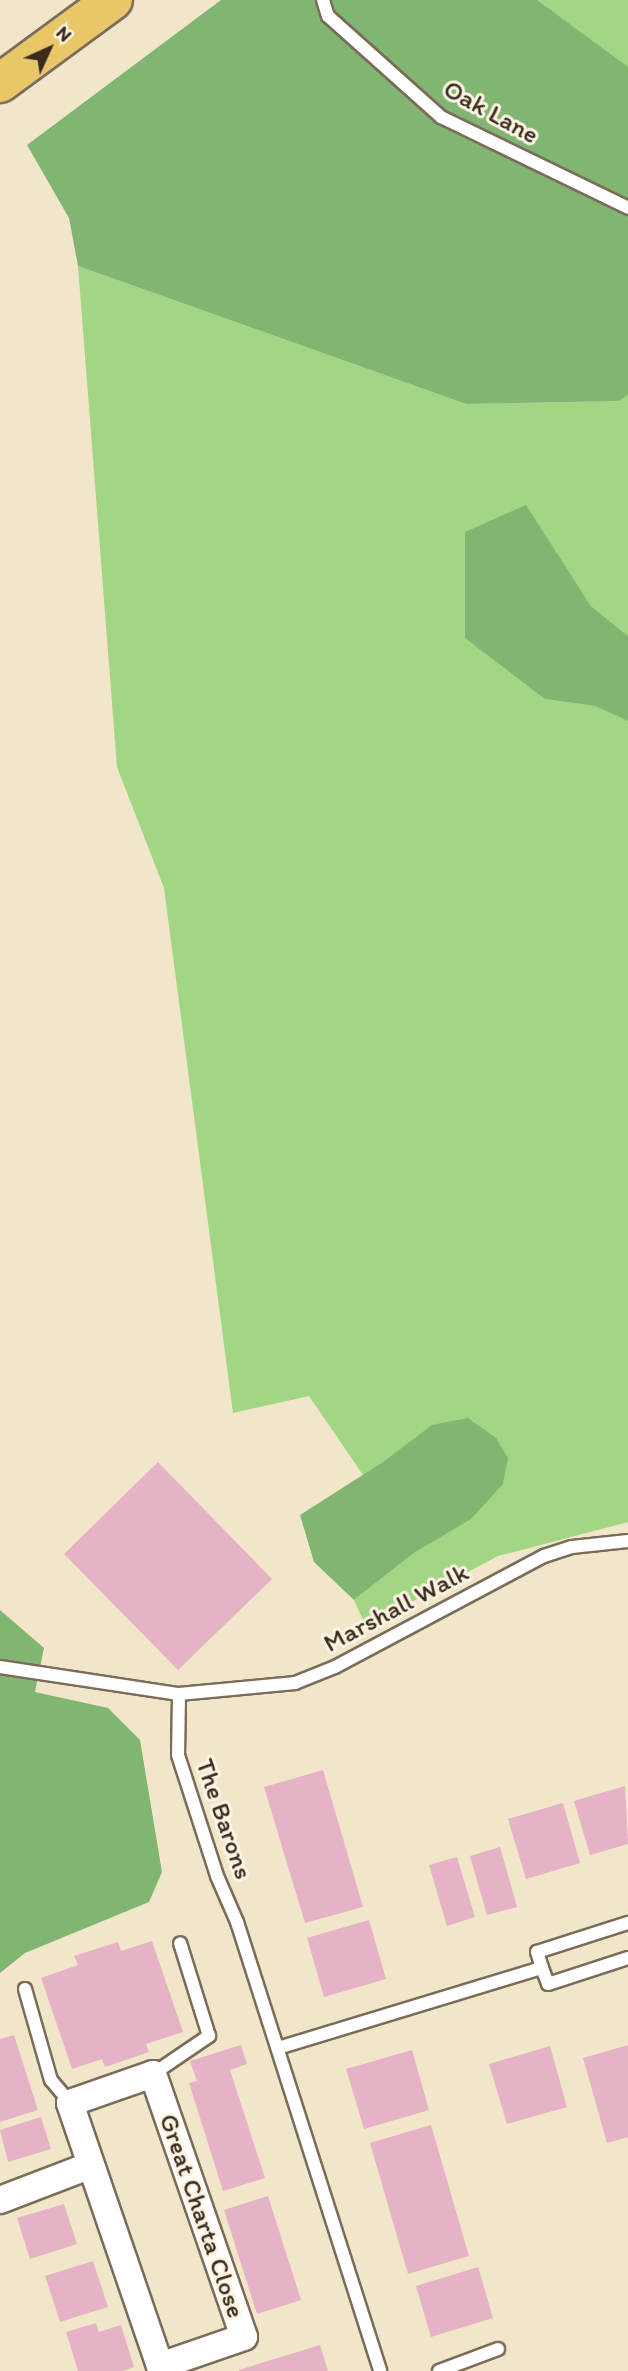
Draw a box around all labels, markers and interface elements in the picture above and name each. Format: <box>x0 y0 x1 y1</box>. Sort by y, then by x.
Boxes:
north arrow <box>14 14 84 84</box>
text: N <box>52 21 77 46</box>
street label: Oak Lane <box>437 73 545 151</box>
street label: Marshall Walk <box>319 1557 473 1659</box>
street label: The Barons <box>189 1754 259 1884</box>
street label: Great Charta Close <box>153 2110 251 2322</box>

